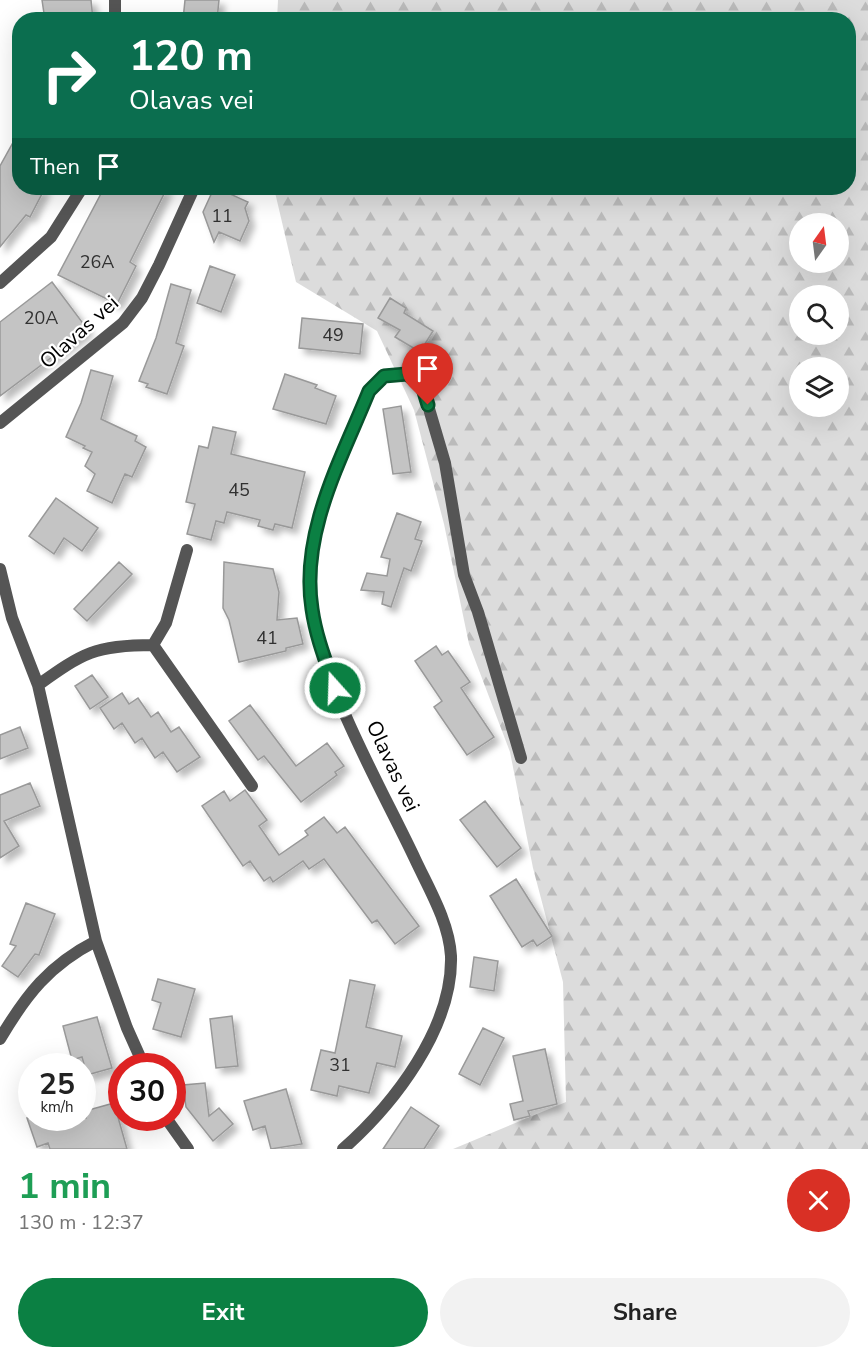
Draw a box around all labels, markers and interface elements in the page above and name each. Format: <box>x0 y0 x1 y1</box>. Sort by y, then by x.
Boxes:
text: 120 m <box>129 28 253 85</box>
icon: right <box>30 36 108 114</box>
text: Olavas vei <box>129 82 254 119</box>
icon: arrive <box>92 150 125 183</box>
text: Then <box>30 152 80 182</box>
house number: 11 <box>211 204 233 228</box>
north arrow <box>789 213 849 273</box>
map controls <box>789 213 849 417</box>
house number: 26A <box>80 250 114 274</box>
button: search <box>789 285 849 345</box>
street label: Olavas vei <box>33 289 125 375</box>
house number: 20A <box>24 306 58 330</box>
house number: 49 <box>322 323 344 347</box>
pin <box>402 343 453 405</box>
icon: arrive <box>411 352 444 385</box>
button: layers <box>789 357 849 417</box>
house number: 45 <box>228 478 250 502</box>
house number: 41 <box>256 626 278 650</box>
position arrow <box>303 656 367 720</box>
street label: Olavas vei <box>360 716 426 816</box>
speed limit sign: 30 <box>108 1053 186 1131</box>
house number: 31 <box>329 1053 351 1077</box>
text: 25 <box>39 1064 75 1105</box>
text: km/h <box>40 1097 74 1117</box>
text: 1 min <box>18 1162 111 1211</box>
button: close <box>787 1169 850 1232</box>
text: 130 m · 12:37 <box>18 1209 144 1236</box>
button: Exit <box>18 1278 428 1347</box>
button: Share <box>440 1278 850 1347</box>

